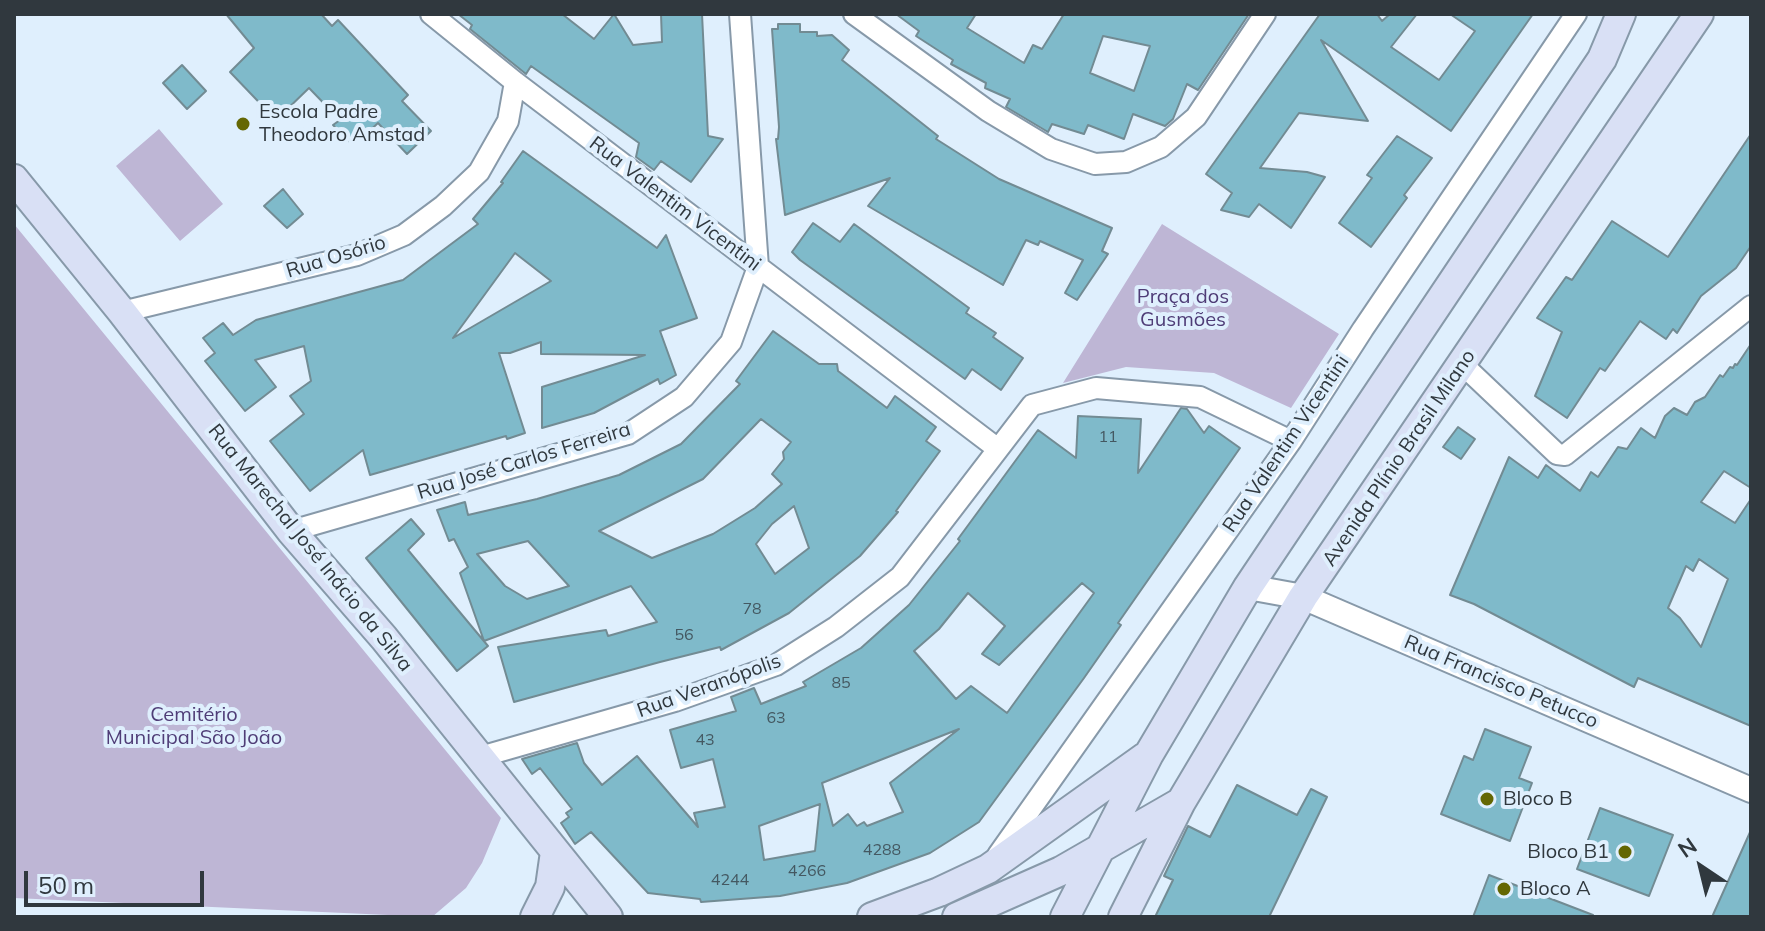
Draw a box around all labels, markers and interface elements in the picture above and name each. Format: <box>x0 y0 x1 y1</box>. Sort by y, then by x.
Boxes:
place label: Escola Padre Theodoro Amstad <box>259 100 425 147</box>
marker: Escola Padre Theodoro Amstad <box>234 115 252 133</box>
street label: Rua Valentim Vicentini <box>584 132 766 276</box>
street label: Rua Osório <box>283 230 389 284</box>
park label: Praça dos Gusmões <box>1137 285 1229 332</box>
street label: Avenida Plínio Brasil Milano <box>1317 345 1481 571</box>
street label: Rua Valentim Vicentini <box>1218 351 1354 537</box>
street label: Rua José Carlos Ferreira <box>415 417 633 505</box>
street label: Rua Marechal José Inácio da Silva <box>203 420 417 676</box>
house number: 11 <box>1098 427 1118 447</box>
house number: 78 <box>742 599 762 619</box>
house number: 56 <box>674 625 694 645</box>
street label: Rua Francisco Petucco <box>1400 630 1602 734</box>
street label: Rua Veranópolis <box>634 649 784 723</box>
house number: 85 <box>831 673 851 693</box>
park label: Cemitério Municipal São João <box>106 703 282 750</box>
house number: 63 <box>766 708 786 728</box>
house number: 43 <box>695 730 715 750</box>
place label: Bloco B <box>1503 787 1573 811</box>
marker: Bloco B <box>1478 790 1496 808</box>
north arrow <box>1661 827 1741 907</box>
text: N <box>1672 831 1702 864</box>
house number: 4288 <box>863 840 901 860</box>
place label: Bloco B1 <box>1527 840 1609 864</box>
marker: Bloco B1 <box>1616 843 1634 861</box>
scale bar <box>28 855 208 905</box>
house number: 4266 <box>788 861 826 881</box>
text: 50 m <box>38 870 94 900</box>
house number: 4244 <box>711 870 749 890</box>
place label: Bloco A <box>1520 877 1591 901</box>
marker: Bloco A <box>1495 880 1513 898</box>

